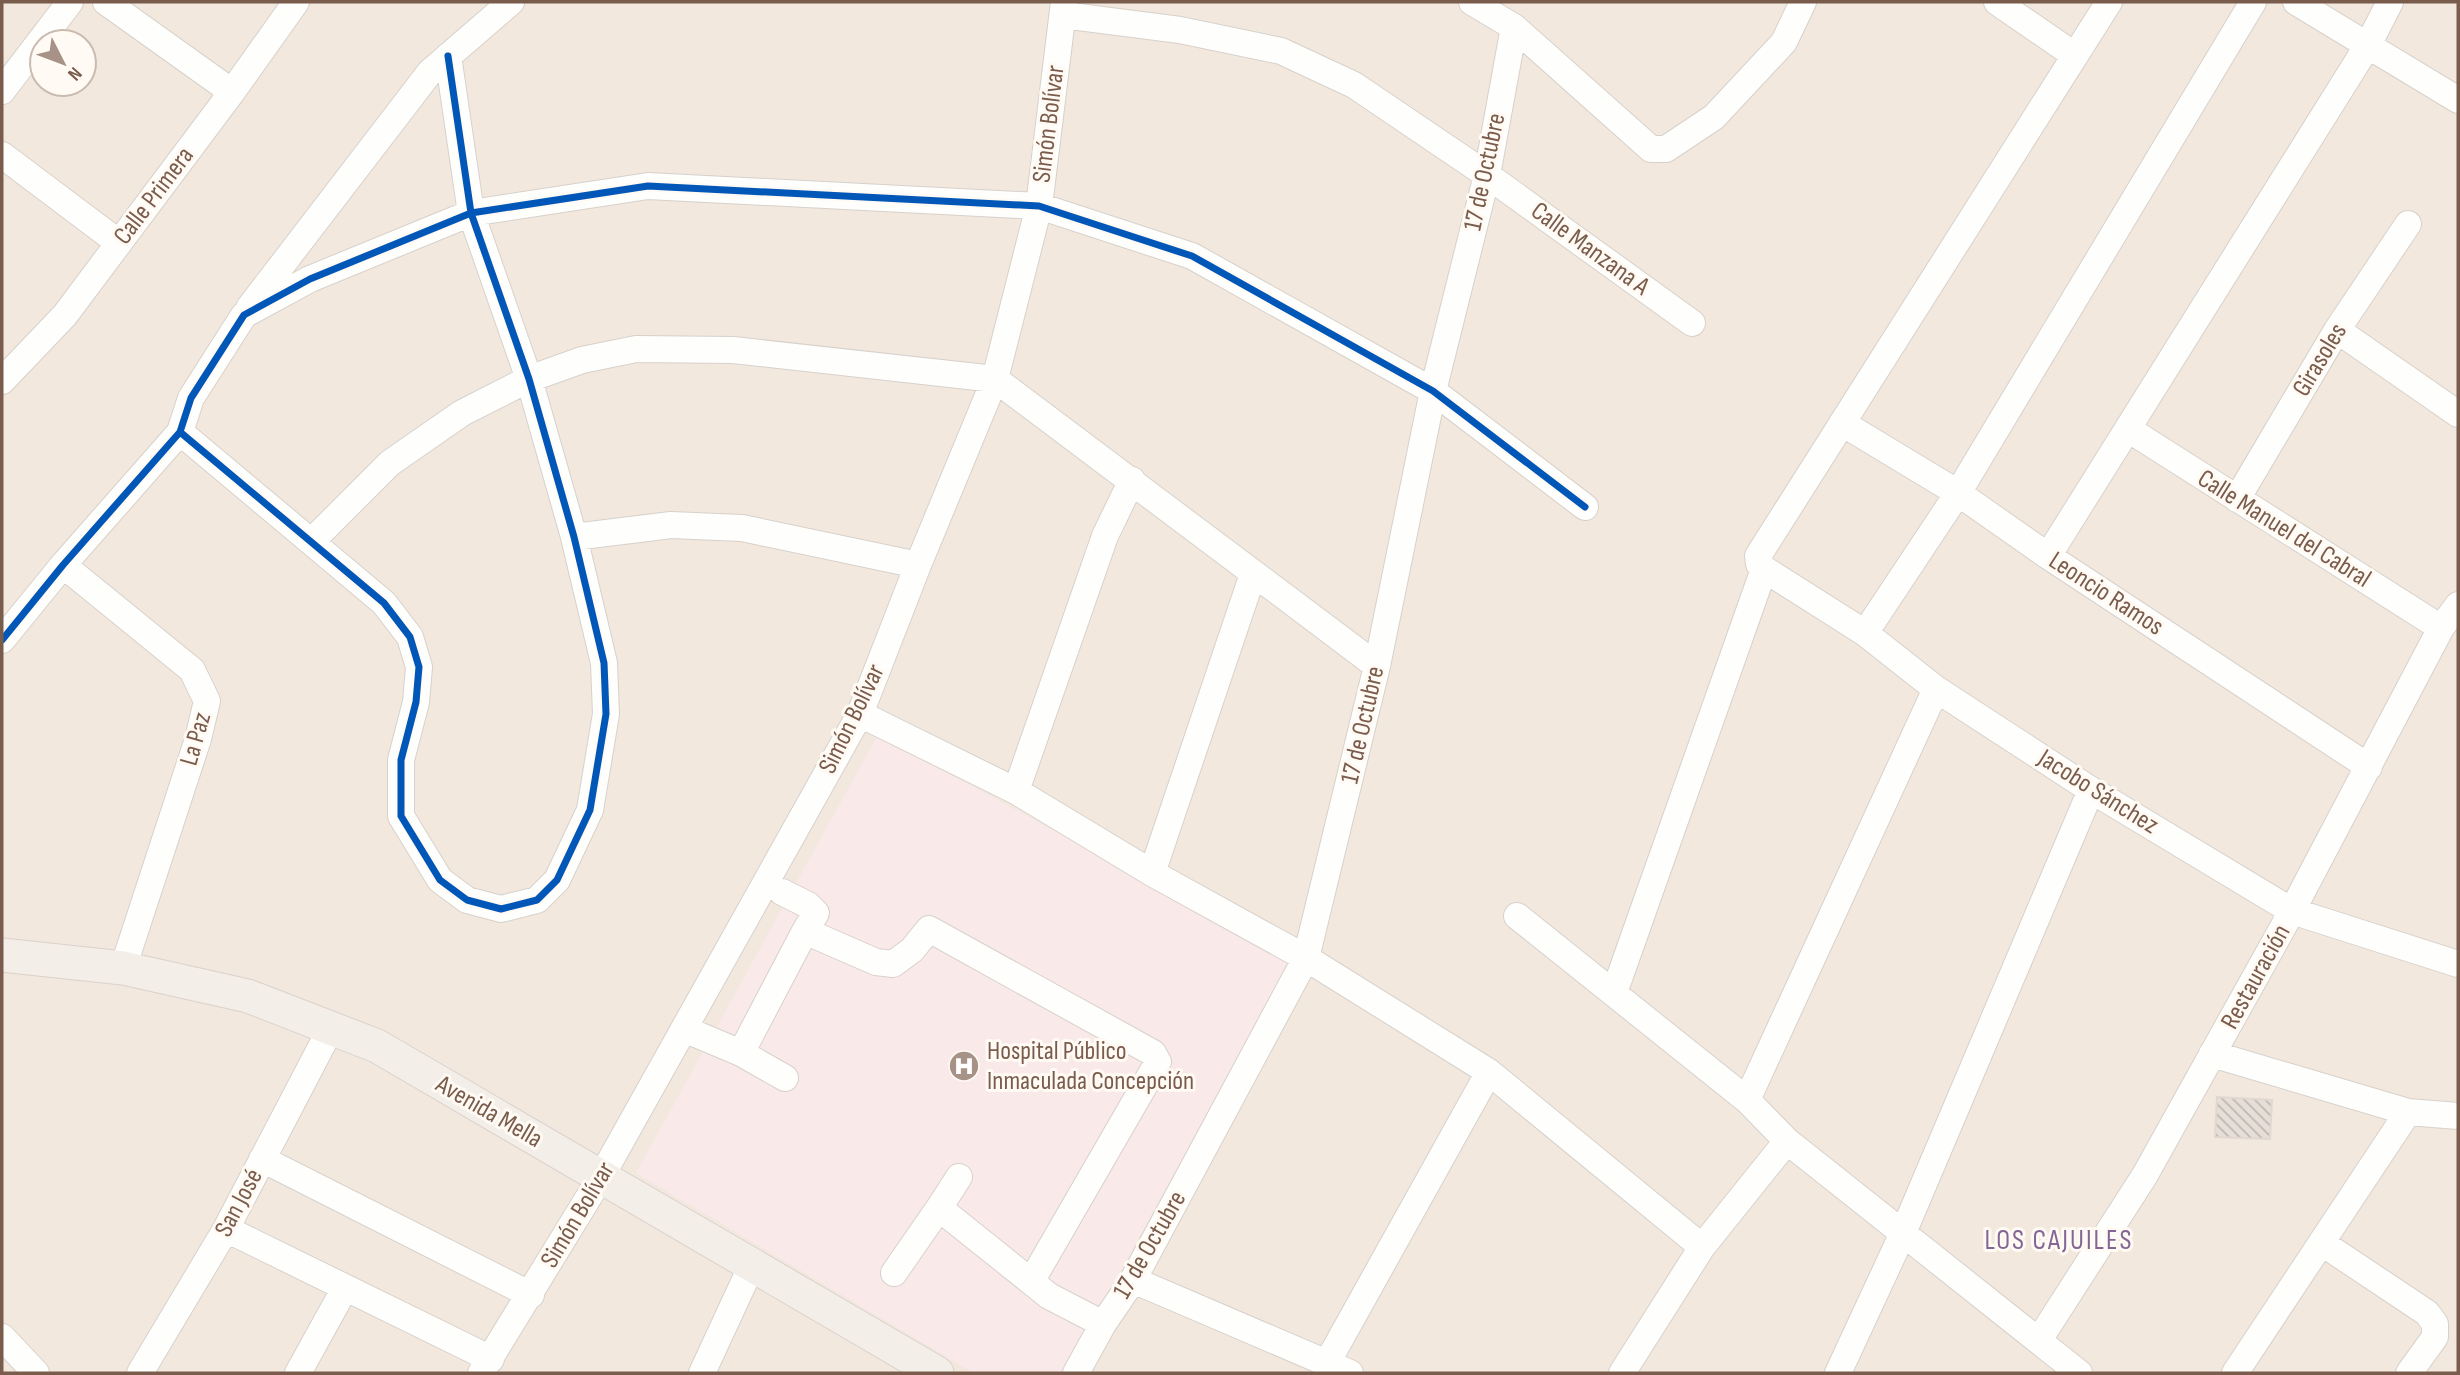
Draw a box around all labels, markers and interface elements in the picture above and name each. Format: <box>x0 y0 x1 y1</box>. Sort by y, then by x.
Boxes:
north arrow <box>28 28 98 98</box>
text: N <box>63 62 86 85</box>
street label: Simón Bolívar <box>1026 63 1072 184</box>
street label: 17 de Octubre <box>1457 110 1513 234</box>
street label: Calle Primera <box>107 141 201 251</box>
street label: Calle Manzana A <box>1525 196 1656 303</box>
street label: Girasoles <box>2286 318 2354 402</box>
street label: Calle Manuel del Cabral <box>2192 463 2376 595</box>
street label: Leoncio Ramos <box>2043 545 2169 643</box>
street label: Simón Bolívar <box>812 659 892 779</box>
street label: 17 de Octubre <box>1334 663 1392 787</box>
street label: La Paz <box>174 709 218 769</box>
street label: Jacobo Sánchez <box>2031 742 2164 841</box>
street label: Restauración <box>2215 919 2297 1035</box>
place label: Hospital Público Inmaculada Concepción <box>987 1036 1194 1097</box>
hospital icon: Hospital Público Inmaculada Concepción <box>947 1049 981 1083</box>
street label: Avenida Mella <box>429 1069 548 1155</box>
street label: Simón Bolívar <box>534 1156 622 1274</box>
street label: San José <box>208 1164 270 1242</box>
street label: 17 de Octubre <box>1107 1186 1193 1304</box>
district label: LOS CAJUILES <box>1984 1224 2134 1257</box>

